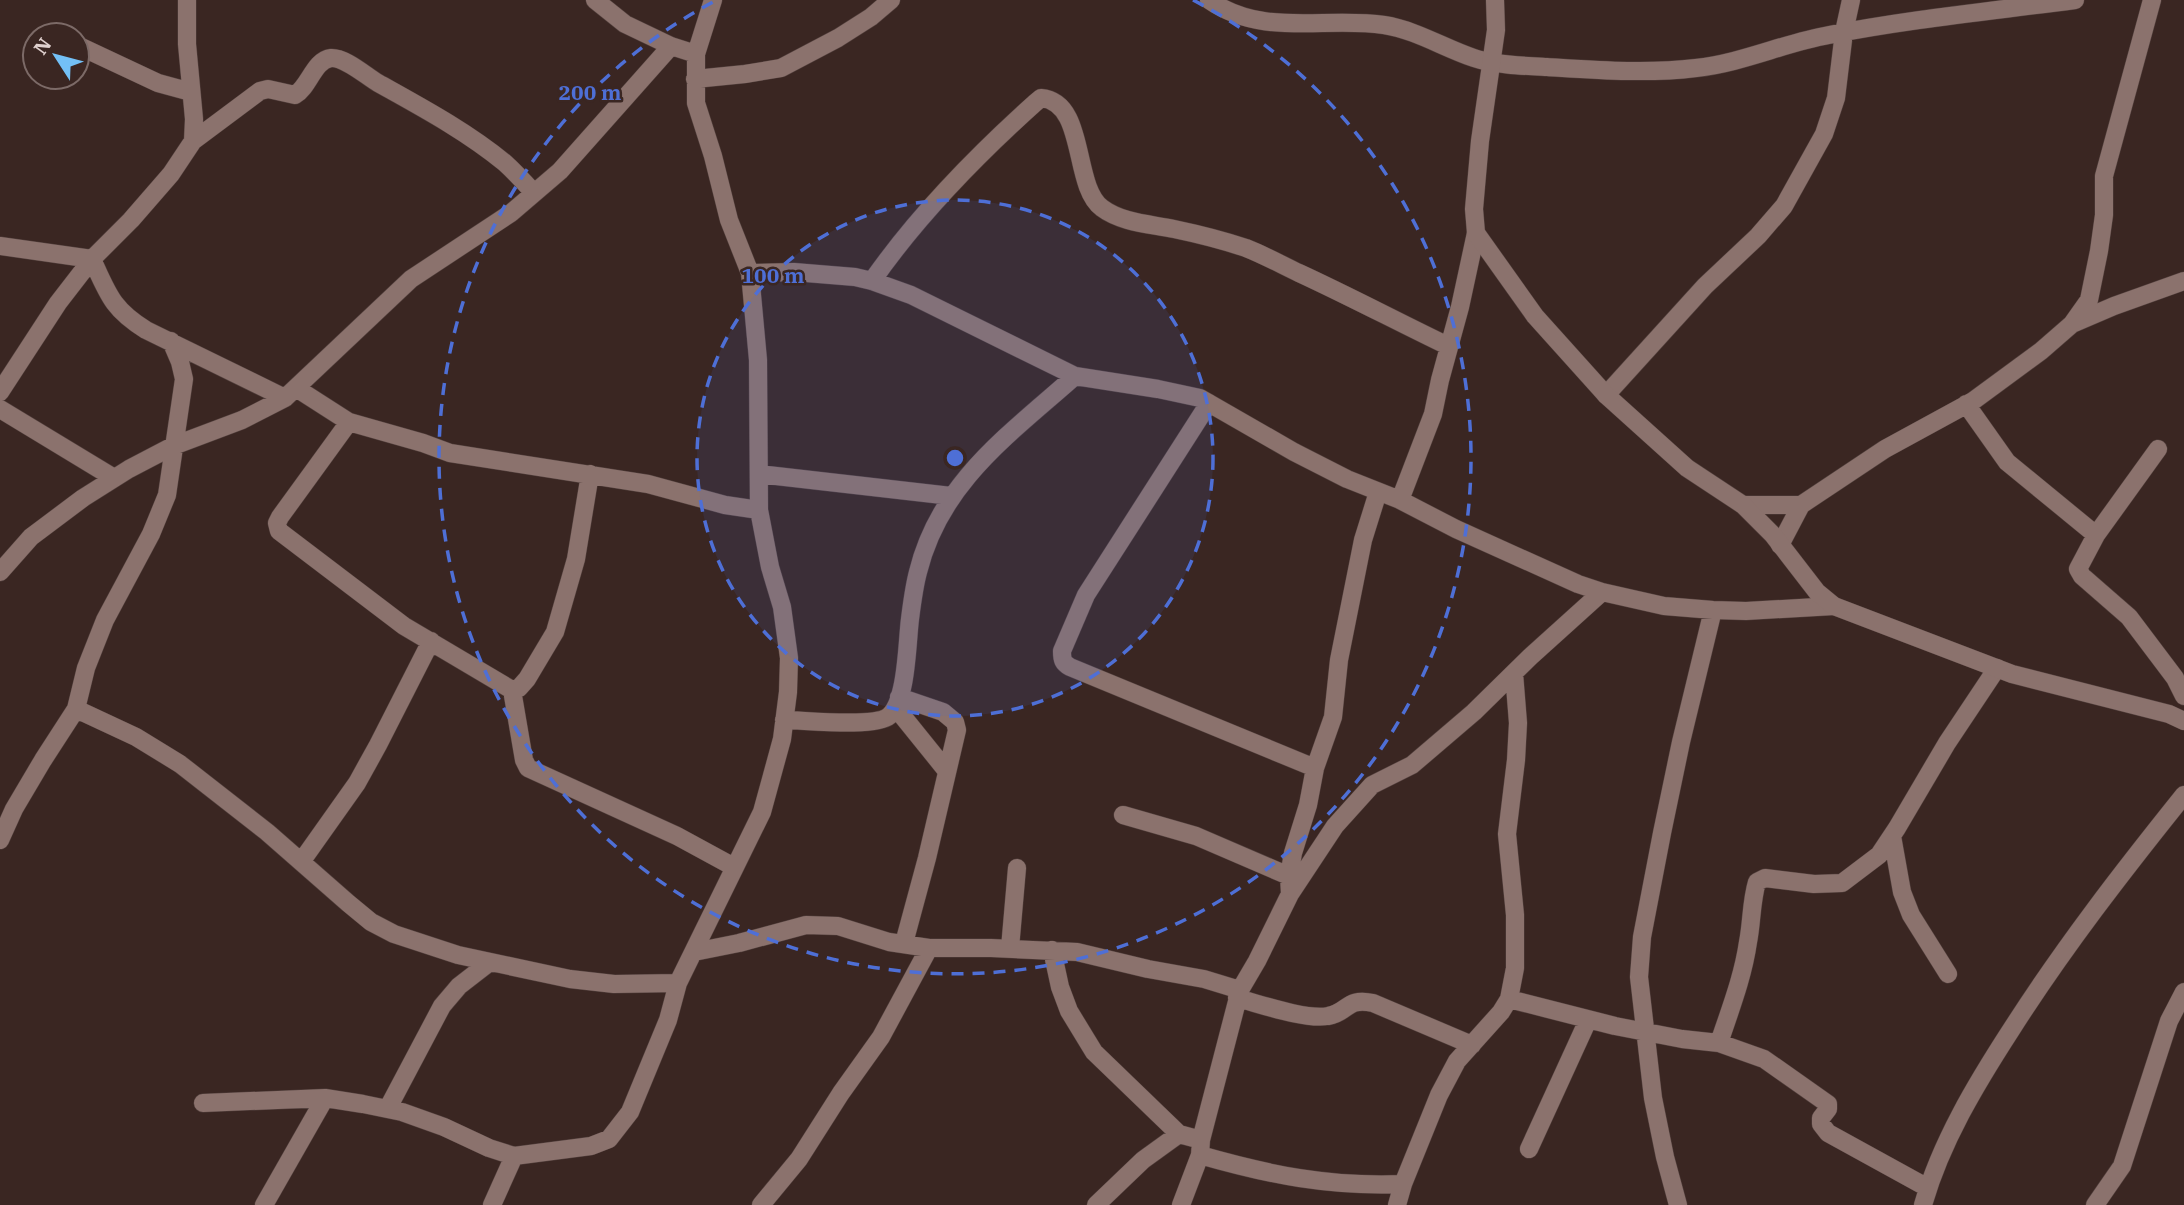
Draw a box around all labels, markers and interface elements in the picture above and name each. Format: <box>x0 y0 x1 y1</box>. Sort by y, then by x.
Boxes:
north arrow <box>21 21 91 91</box>
text: N <box>28 33 56 59</box>
text: 200 m <box>558 78 622 106</box>
text: 100 m <box>741 261 805 289</box>
centre of rings <box>943 446 967 470</box>

